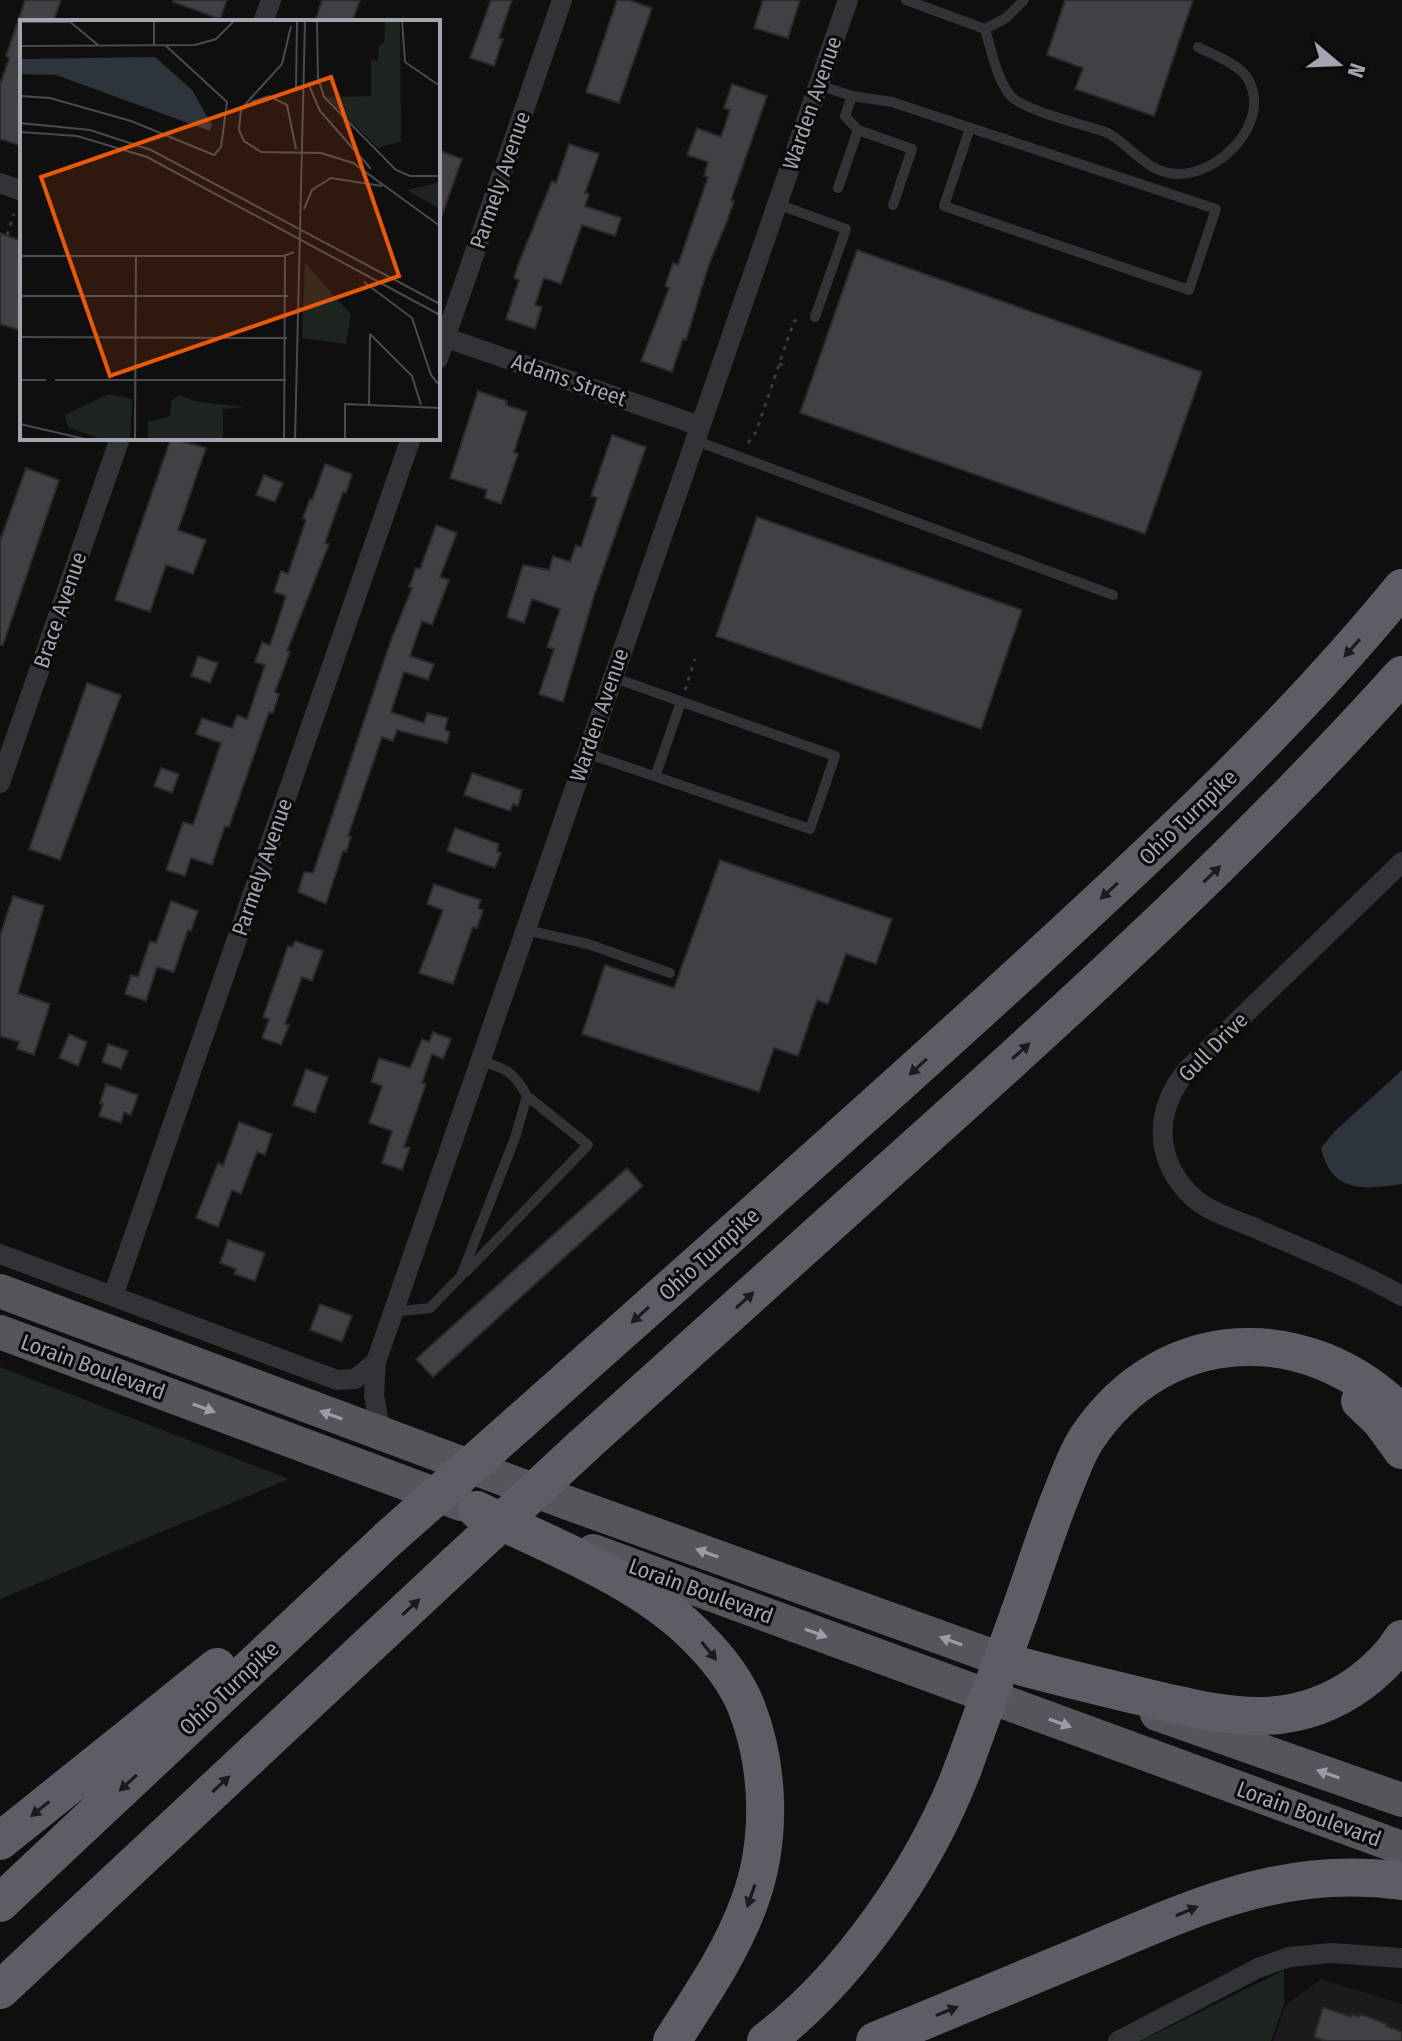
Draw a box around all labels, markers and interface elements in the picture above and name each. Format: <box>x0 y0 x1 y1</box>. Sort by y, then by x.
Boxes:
inset map <box>20 20 440 440</box>
north arrow <box>1298 24 1378 104</box>
street label: Warden Avenue <box>777 33 847 173</box>
text: N <box>1342 60 1371 81</box>
street label: Parmely Avenue <box>464 108 536 252</box>
street label: Adams Street <box>508 348 631 413</box>
street label: Brace Avenue <box>28 548 92 672</box>
one-way arrow <box>1344 638 1362 657</box>
street label: Warden Avenue <box>564 645 634 785</box>
street label: Ohio Turnpike <box>1133 764 1243 870</box>
street label: Parmely Avenue <box>226 795 298 939</box>
one-way arrow <box>1202 865 1221 884</box>
one-way arrow <box>1100 882 1119 900</box>
street label: Gull Drive <box>1173 1007 1253 1087</box>
one-way arrow <box>1011 1043 1031 1060</box>
one-way arrow <box>909 1058 928 1076</box>
street label: Ohio Turnpike <box>653 1202 765 1306</box>
one-way arrow <box>734 1292 754 1309</box>
one-way arrow <box>631 1306 651 1323</box>
street label: Lorain Boulevard <box>17 1328 169 1406</box>
one-way arrow <box>192 1402 216 1415</box>
one-way arrow <box>319 1408 343 1421</box>
one-way arrow <box>694 1546 718 1558</box>
street label: Lorain Boulevard <box>625 1552 777 1630</box>
one-way arrow <box>401 1598 420 1616</box>
one-way arrow <box>804 1627 828 1640</box>
one-way arrow <box>939 1634 963 1647</box>
street label: Ohio Turnpike <box>174 1635 284 1741</box>
one-way arrow <box>700 1641 717 1661</box>
one-way arrow <box>1048 1717 1072 1730</box>
one-way arrow <box>1316 1767 1340 1779</box>
one-way arrow <box>119 1773 138 1792</box>
street label: Lorain Boulevard <box>1233 1775 1385 1853</box>
one-way arrow <box>211 1776 230 1794</box>
one-way arrow <box>30 1801 50 1817</box>
one-way arrow <box>745 1884 757 1908</box>
one-way arrow <box>1175 1905 1199 1918</box>
one-way arrow <box>935 2005 959 2018</box>

